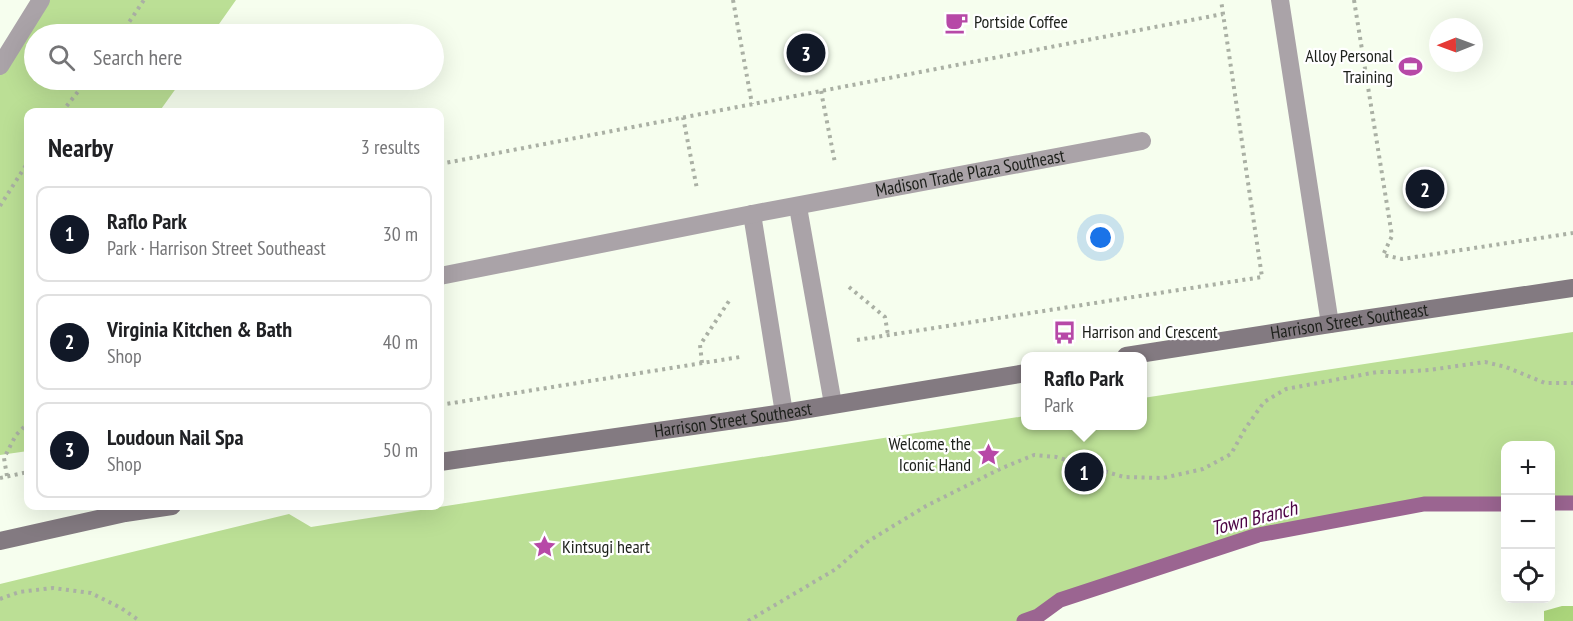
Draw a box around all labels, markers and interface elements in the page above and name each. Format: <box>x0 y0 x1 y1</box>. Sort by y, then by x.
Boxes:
cafe icon: Portside Coffee <box>943 9 969 35</box>
place label: Portside Coffee <box>974 10 1068 33</box>
north arrow <box>1429 18 1483 72</box>
search box <box>24 24 444 90</box>
pin: 3 <box>786 31 826 76</box>
icon: search <box>45 41 78 74</box>
text: Search here <box>93 43 182 71</box>
place label: Alloy Personal Training <box>1305 44 1394 88</box>
sports icon: Alloy Personal Training <box>1398 53 1424 79</box>
text: Nearby <box>48 131 113 164</box>
text: 3 results <box>361 134 420 160</box>
street label: Madison Trade Plaza Southeast <box>873 144 1067 202</box>
pin: 2 <box>1406 166 1444 212</box>
text: Raflo Park <box>107 207 187 235</box>
text: 1 <box>65 221 74 247</box>
text: 30 m <box>383 221 418 247</box>
your location <box>1086 223 1115 252</box>
text: Park · Harrison Street Southeast <box>107 235 326 261</box>
street label: Harrison Street Southeast <box>1269 298 1430 344</box>
text: Virginia Kitchen & Bath <box>107 315 292 343</box>
bus stop icon: Harrison and Crescent <box>1051 319 1077 345</box>
place label: Harrison and Crescent <box>1082 320 1218 343</box>
text: 2 <box>65 329 74 355</box>
text: 40 m <box>383 329 418 355</box>
text: Shop <box>107 343 142 369</box>
popup <box>1021 352 1147 430</box>
text: Raflo Park <box>1044 364 1124 392</box>
text: Park <box>1044 392 1074 418</box>
street label: Harrison Street Southeast <box>653 397 814 442</box>
text: Loudoun Nail Spa <box>107 423 244 451</box>
place label: Welcome, the Iconic Hand <box>889 432 971 476</box>
text: 3 <box>65 437 74 463</box>
text: 50 m <box>383 437 418 463</box>
place icon: Welcome, the Iconic Hand <box>976 441 1002 467</box>
map controls <box>1501 441 1555 603</box>
button: + <box>1501 441 1555 495</box>
pin: 1 <box>1064 450 1104 494</box>
text: Shop <box>107 451 142 477</box>
water label: Town Branch <box>1208 494 1301 541</box>
button: − <box>1501 495 1555 549</box>
place icon: Kintsugi heart <box>531 534 557 560</box>
place label: Kintsugi heart <box>562 535 650 558</box>
button: locate <box>1501 549 1555 603</box>

